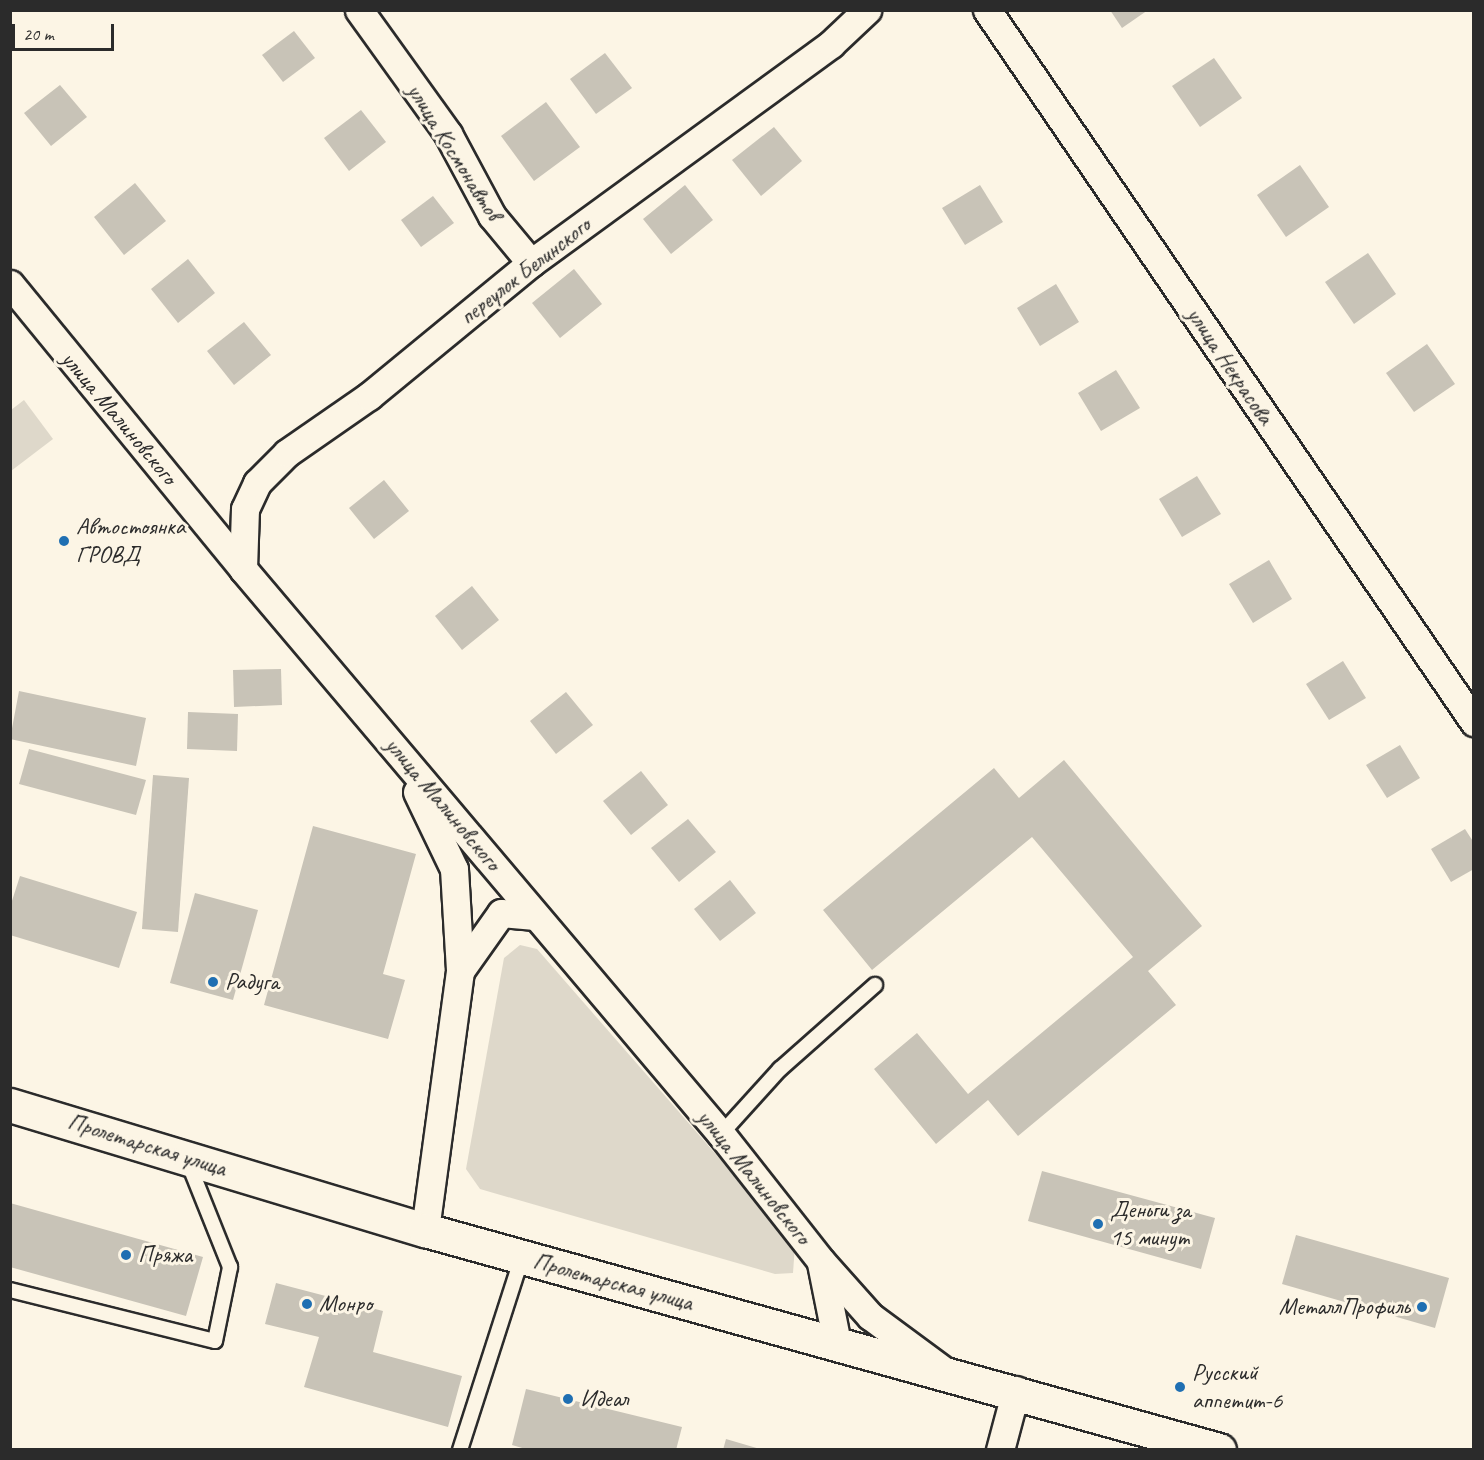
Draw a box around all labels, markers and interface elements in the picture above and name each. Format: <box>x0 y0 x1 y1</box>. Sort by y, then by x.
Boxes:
scale bar <box>15 12 117 50</box>
text: 20 m <box>23 23 54 45</box>
street label: улица Космонавтов <box>400 77 508 227</box>
street label: переулок Белинского <box>452 210 598 332</box>
street label: улица Некрасова <box>1180 302 1280 430</box>
street label: улица Малиновского <box>55 345 183 491</box>
place label: Автостоянка ГРОВД <box>76 513 185 569</box>
marker: Автостоянка ГРОВД <box>57 534 71 548</box>
street label: улица Малиновского <box>379 731 507 877</box>
place label: Радуга <box>225 968 279 996</box>
marker: Радуга <box>206 975 220 989</box>
street label: улица Малиновского <box>691 1104 817 1250</box>
street label: Пролетарская улица <box>63 1107 231 1183</box>
place label: Деньги за 15 минут <box>1110 1196 1191 1252</box>
marker: Деньги за 15 минут <box>1091 1217 1105 1231</box>
place label: Пряжа <box>138 1241 192 1269</box>
street label: Пролетарская улица <box>529 1247 697 1317</box>
marker: Пряжа <box>119 1248 133 1262</box>
place label: Монро <box>319 1290 372 1318</box>
place label: МеталлПрофиль <box>1279 1293 1410 1321</box>
marker: Монро <box>300 1297 314 1311</box>
marker: МеталлПрофиль <box>1415 1300 1429 1314</box>
place label: Русский аппетит-6 <box>1192 1359 1282 1415</box>
marker: Русский аппетит-6 <box>1173 1380 1187 1394</box>
place label: Идеал <box>580 1385 628 1413</box>
marker: Идеал <box>561 1392 575 1406</box>

